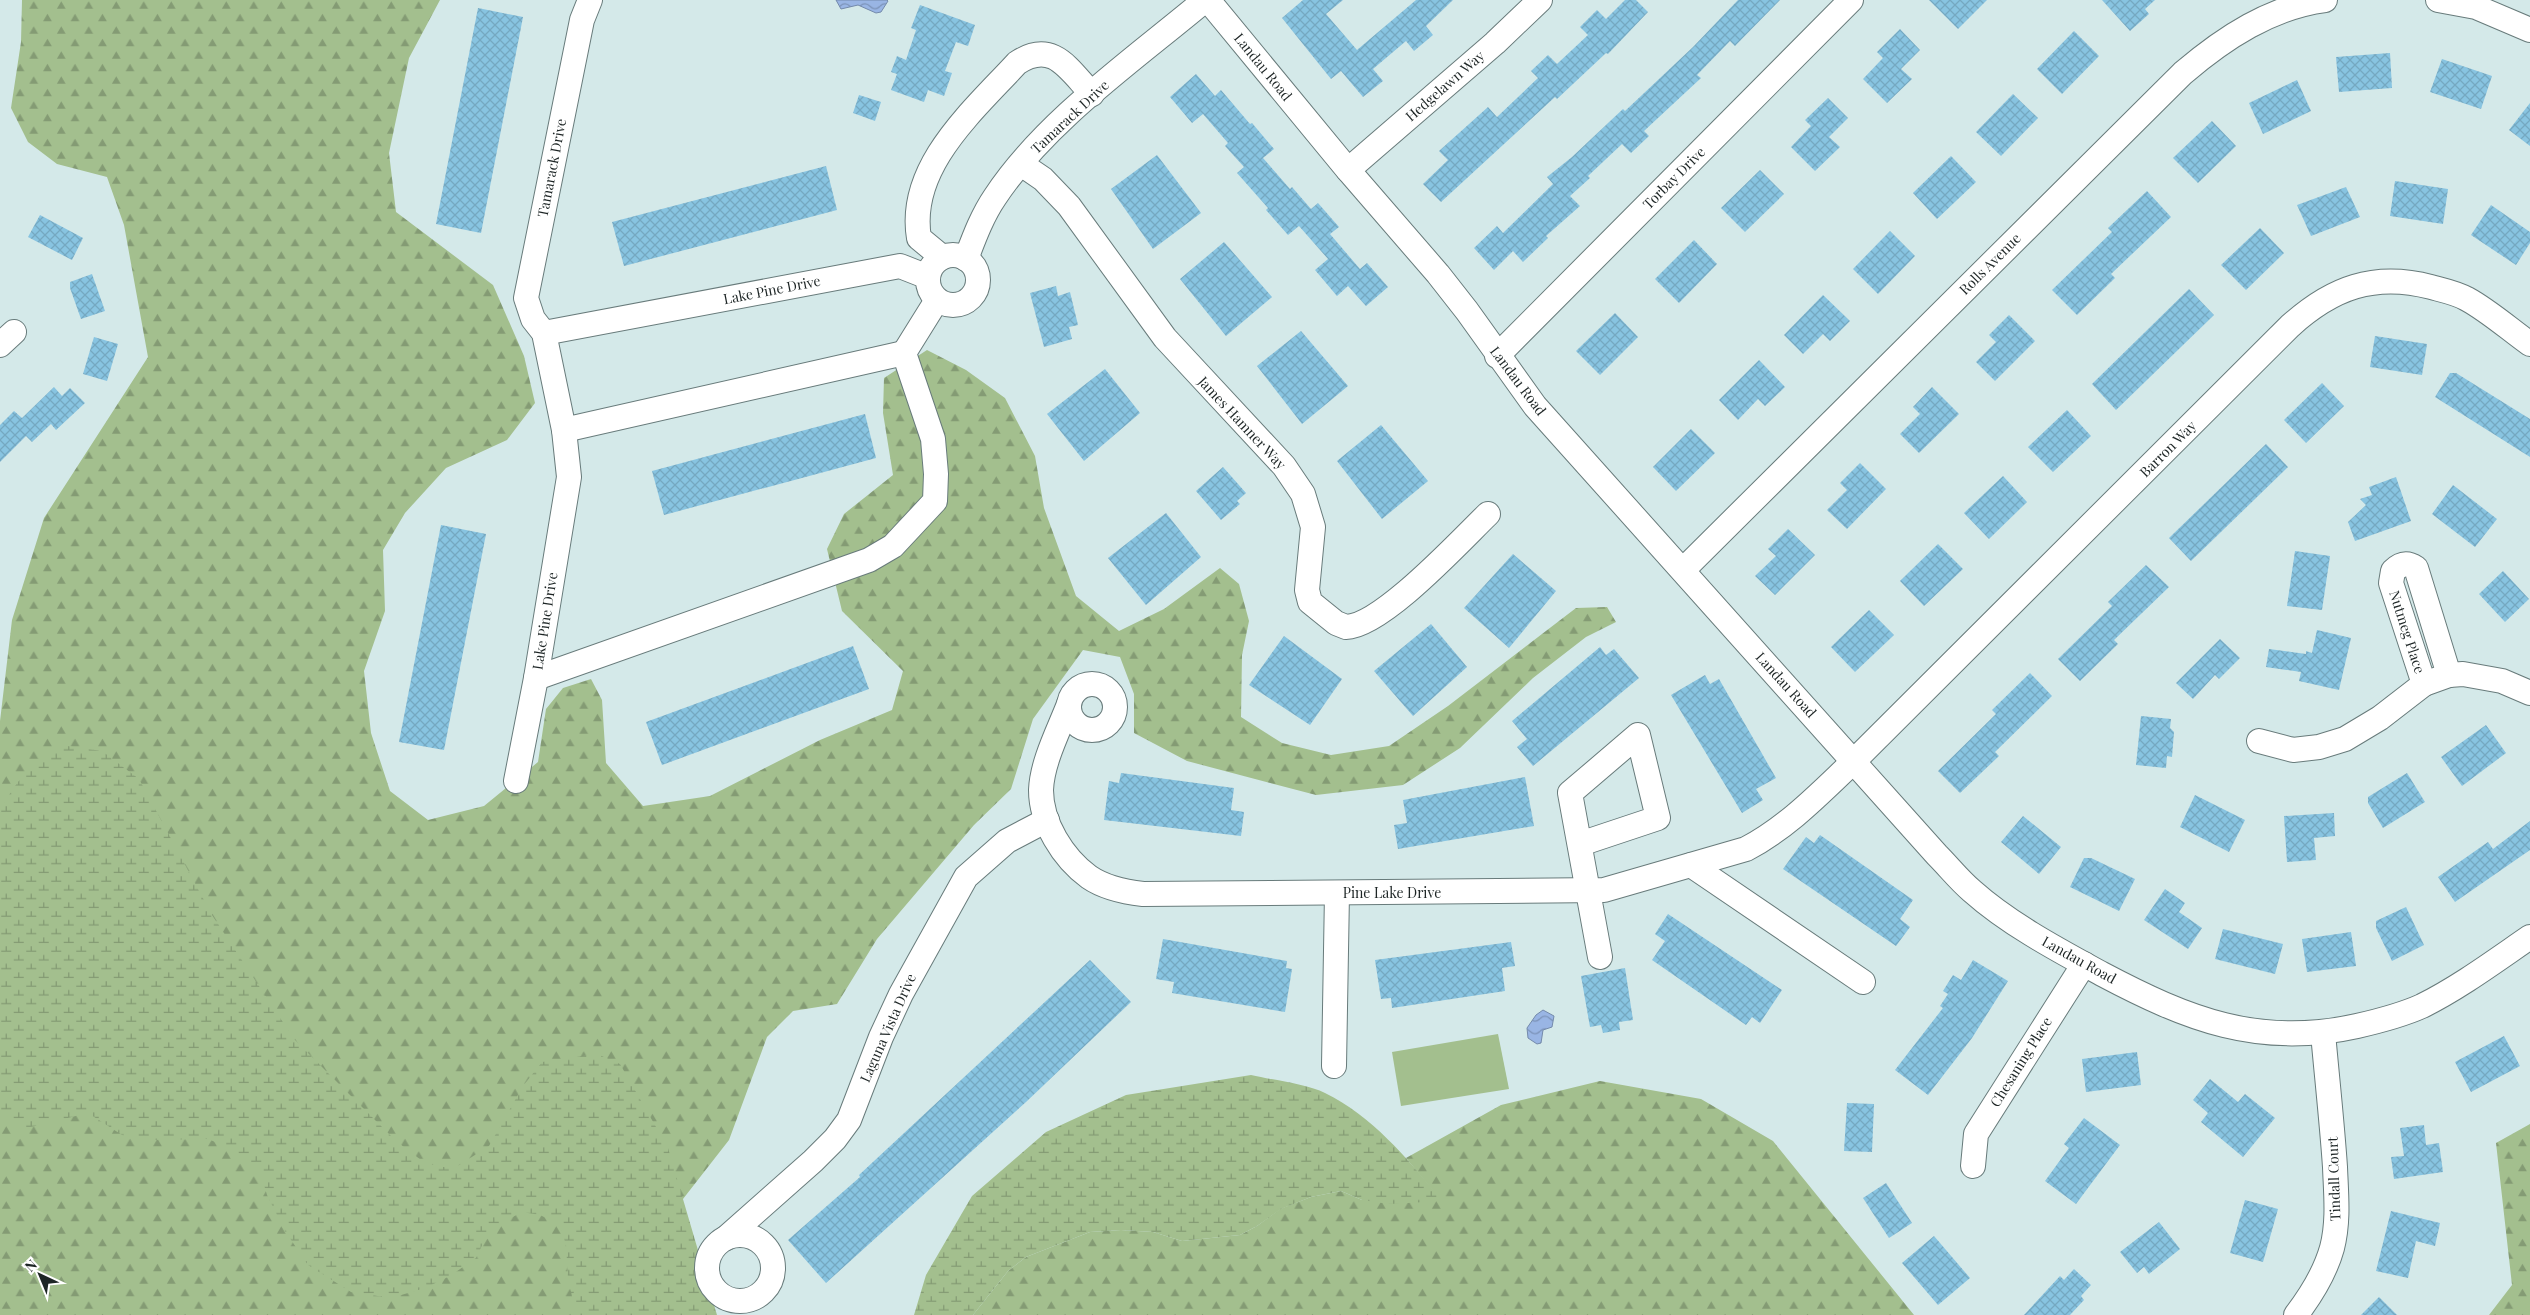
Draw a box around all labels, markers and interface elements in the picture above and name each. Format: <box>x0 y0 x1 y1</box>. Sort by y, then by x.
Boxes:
street label: Landau Road <box>1230 29 1297 105</box>
street label: Hedgelawn Way <box>1401 46 1488 125</box>
street label: Tamarack Drive <box>1027 76 1113 158</box>
street label: Tamarack Drive <box>533 117 570 219</box>
street label: Torbay Drive <box>1638 142 1709 213</box>
street label: Rolls Avenue <box>1955 229 2025 299</box>
street label: Lake Pine Drive <box>722 271 822 308</box>
street label: Landau Road <box>1486 342 1551 419</box>
street label: James Hamner Way <box>1194 371 1290 473</box>
street label: Barron Way <box>2135 416 2200 481</box>
street label: Lake Pine Drive <box>527 571 562 671</box>
street label: Nutmeg Place <box>2385 588 2430 676</box>
street label: Landau Road <box>1752 648 1821 722</box>
street label: Pine Lake Drive <box>1343 883 1441 902</box>
street label: Landau Road <box>2039 931 2120 988</box>
street label: Laguna Vista Drive <box>855 970 920 1085</box>
street label: Chesaning Place <box>1985 1013 2056 1110</box>
street label: Tindall Court <box>2322 1135 2344 1222</box>
north arrow <box>15 1250 65 1300</box>
text: N <box>20 1255 41 1276</box>

